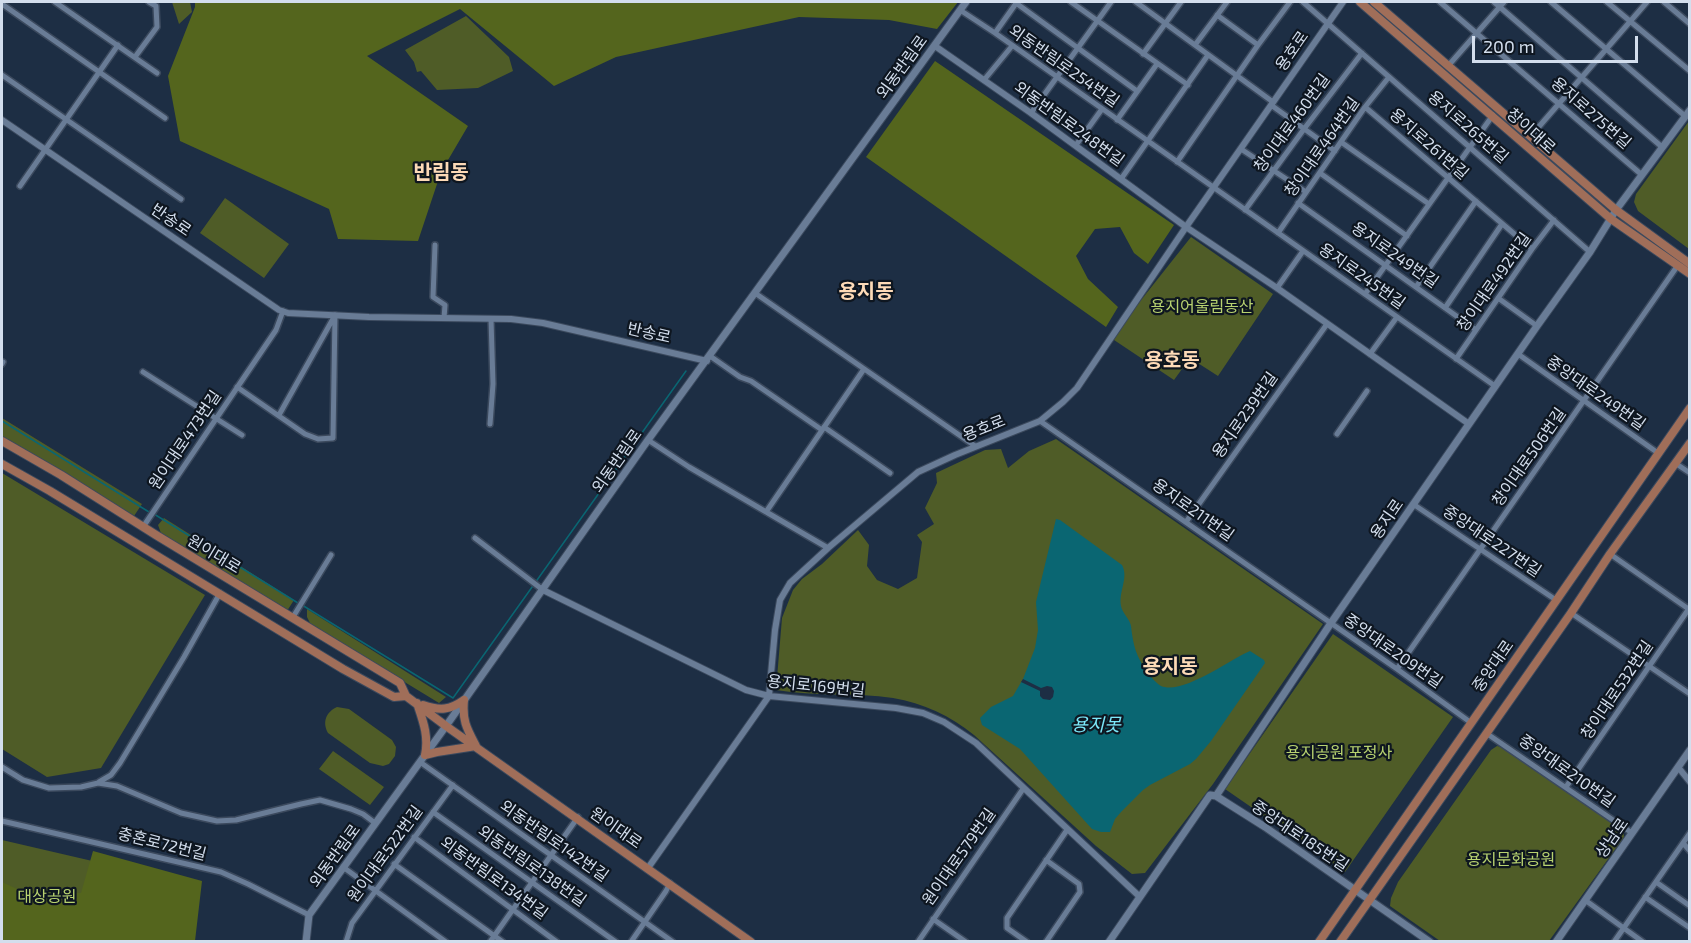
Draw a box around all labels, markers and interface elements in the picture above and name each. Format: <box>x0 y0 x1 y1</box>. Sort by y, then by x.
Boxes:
street label: 외동반림로254번길 <box>1005 21 1123 111</box>
scale bar <box>1475 24 1642 62</box>
street label: 용호로 <box>1271 27 1313 75</box>
street label: 외동반림로 <box>873 32 931 102</box>
text: 200 m <box>1483 35 1535 57</box>
street label: 창이대로460번길 <box>1250 70 1334 176</box>
street label: 용지로275번길 <box>1547 73 1635 153</box>
street label: 외동반림로248번길 <box>1010 78 1128 170</box>
street label: 용지로265번길 <box>1424 87 1512 167</box>
street label: 창이대로464번길 <box>1281 94 1363 200</box>
street label: 창이대로 <box>1503 104 1559 158</box>
street label: 용지로261번길 <box>1386 105 1472 183</box>
district label: 반림동 <box>413 160 469 184</box>
street label: 반송로 <box>147 200 195 240</box>
street label: 용지로249번길 <box>1348 218 1442 292</box>
street label: 창이대로492번길 <box>1453 229 1535 335</box>
street label: 용지로245번길 <box>1315 239 1409 313</box>
district label: 용지동 <box>838 279 894 303</box>
park label: 용지어울림동산 <box>1150 297 1254 317</box>
street label: 반송로 <box>625 319 673 347</box>
district label: 용호동 <box>1144 348 1200 372</box>
street label: 중앙대로249번길 <box>1543 352 1649 434</box>
street label: 용지로239번길 <box>1208 368 1282 462</box>
street label: 원이대로473번길 <box>145 387 225 493</box>
street label: 창이대로506번길 <box>1488 404 1570 510</box>
street label: 용호로 <box>960 411 1008 445</box>
street label: 외동반림로 <box>588 425 646 497</box>
street label: 용지로211번길 <box>1148 475 1238 545</box>
street label: 용지로 <box>1366 495 1408 543</box>
street label: 중앙대로227번길 <box>1439 501 1545 581</box>
street label: 원이대로 <box>184 531 244 577</box>
street label: 중앙대로209번길 <box>1340 610 1446 692</box>
street label: 중앙대로 <box>1468 636 1518 696</box>
street label: 창이대로532번길 <box>1577 637 1657 743</box>
district label: 용지동 <box>1142 654 1198 678</box>
street label: 용지로169번길 <box>766 671 866 701</box>
water label: 용지못 <box>1071 714 1121 736</box>
street label: 중앙대로210번길 <box>1515 731 1619 811</box>
park label: 용지공원 포정사 <box>1286 743 1392 763</box>
street label: 외동반림로142번길 <box>496 796 612 886</box>
street label: 중앙대로185번길 <box>1248 796 1352 876</box>
street label: 원이대로522번길 <box>343 802 427 906</box>
street label: 원이대로 <box>586 803 646 853</box>
street label: 원이대로579번길 <box>918 805 1000 909</box>
street label: 상남로 <box>1591 814 1633 862</box>
street label: 외동반림로 <box>306 821 364 891</box>
street label: 외동반림로138번길 <box>474 821 590 911</box>
street label: 충혼로72번길 <box>116 824 208 864</box>
street label: 외동반림로134번길 <box>437 833 551 923</box>
park label: 용지문화공원 <box>1467 850 1555 870</box>
park label: 대상공원 <box>18 887 76 907</box>

